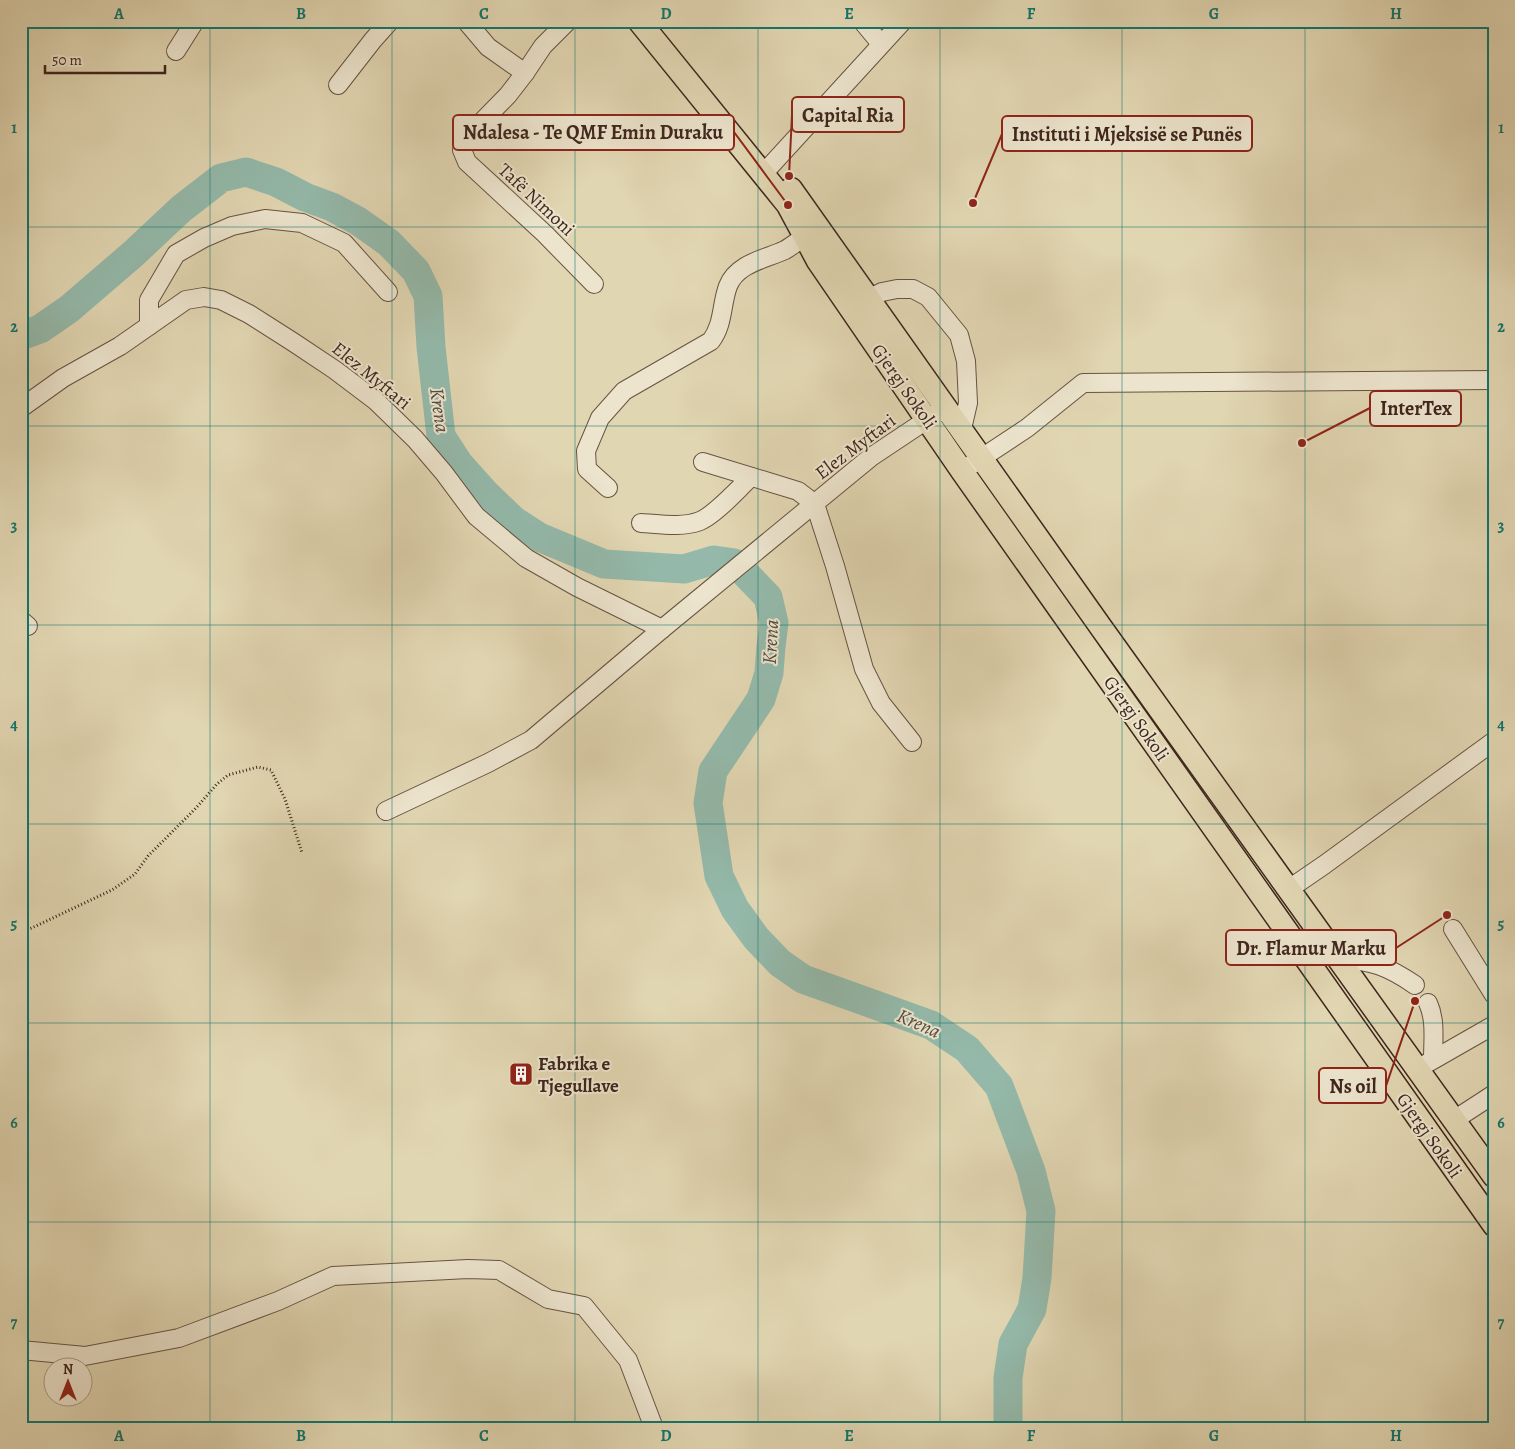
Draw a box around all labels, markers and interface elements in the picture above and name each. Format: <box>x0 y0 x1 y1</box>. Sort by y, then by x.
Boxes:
text: A <box>113 3 125 25</box>
text: B <box>296 3 306 25</box>
text: C <box>479 3 489 25</box>
text: D <box>660 3 672 25</box>
text: E <box>844 3 854 25</box>
text: F <box>1027 3 1036 25</box>
text: G <box>1209 3 1219 25</box>
text: H <box>1390 3 1402 25</box>
scale bar <box>45 42 165 74</box>
text: 50 m <box>52 50 82 70</box>
callout: Capital Ria <box>792 97 904 132</box>
text: Capital Ria <box>802 102 894 129</box>
callout: Ndalesa - Te QMF Emin Duraku <box>453 115 734 150</box>
callout: Instituti i Mjeksisë se Punës <box>1002 116 1252 151</box>
text: 1 <box>11 117 17 139</box>
text: 1 <box>1498 117 1504 139</box>
text: Ndalesa - Te QMF Emin Duraku <box>463 119 723 146</box>
text: Instituti i Mjeksisë se Punës <box>1012 121 1242 148</box>
street label: Tafë Nimoni <box>492 157 580 242</box>
text: 2 <box>10 316 18 338</box>
text: 2 <box>1497 316 1505 338</box>
street label: Elez Myftari <box>326 336 416 416</box>
street label: Gjergj Sokoli <box>865 339 943 435</box>
water label: Krena <box>423 386 456 434</box>
callout: InterTex <box>1370 391 1461 426</box>
text: InterTex <box>1380 395 1452 422</box>
street label: Elez Myftari <box>810 408 901 486</box>
text: 3 <box>11 515 18 537</box>
text: 3 <box>1498 515 1505 537</box>
water label: Krena <box>756 619 785 665</box>
street label: Gjergj Sokoli <box>1097 671 1175 767</box>
text: 4 <box>10 714 18 736</box>
text: 4 <box>1497 714 1505 736</box>
text: 5 <box>11 913 18 935</box>
text: 5 <box>1498 913 1505 935</box>
callout: Dr. Flamur Marku <box>1226 930 1396 965</box>
text: Dr. Flamur Marku <box>1236 935 1386 962</box>
water label: Krena <box>893 1002 945 1045</box>
place label: Fabrika e Tjegullave <box>538 1051 619 1099</box>
building icon: Fabrika e Tjegullave <box>508 1061 534 1087</box>
callout: Ns oil <box>1319 1068 1386 1103</box>
text: Ns oil <box>1329 1073 1377 1100</box>
street label: Gjergj Sokoli <box>1390 1088 1468 1184</box>
text: 6 <box>10 1112 18 1134</box>
text: 6 <box>1497 1112 1505 1134</box>
text: 7 <box>11 1312 18 1334</box>
text: 7 <box>1498 1312 1505 1334</box>
north arrow <box>42 1356 92 1406</box>
text: N <box>63 1360 73 1379</box>
text: A <box>113 1425 125 1447</box>
text: B <box>296 1425 306 1447</box>
text: C <box>479 1425 489 1447</box>
text: D <box>660 1425 672 1447</box>
text: E <box>844 1425 854 1447</box>
text: F <box>1027 1425 1036 1447</box>
text: G <box>1209 1425 1219 1447</box>
text: H <box>1390 1425 1402 1447</box>

